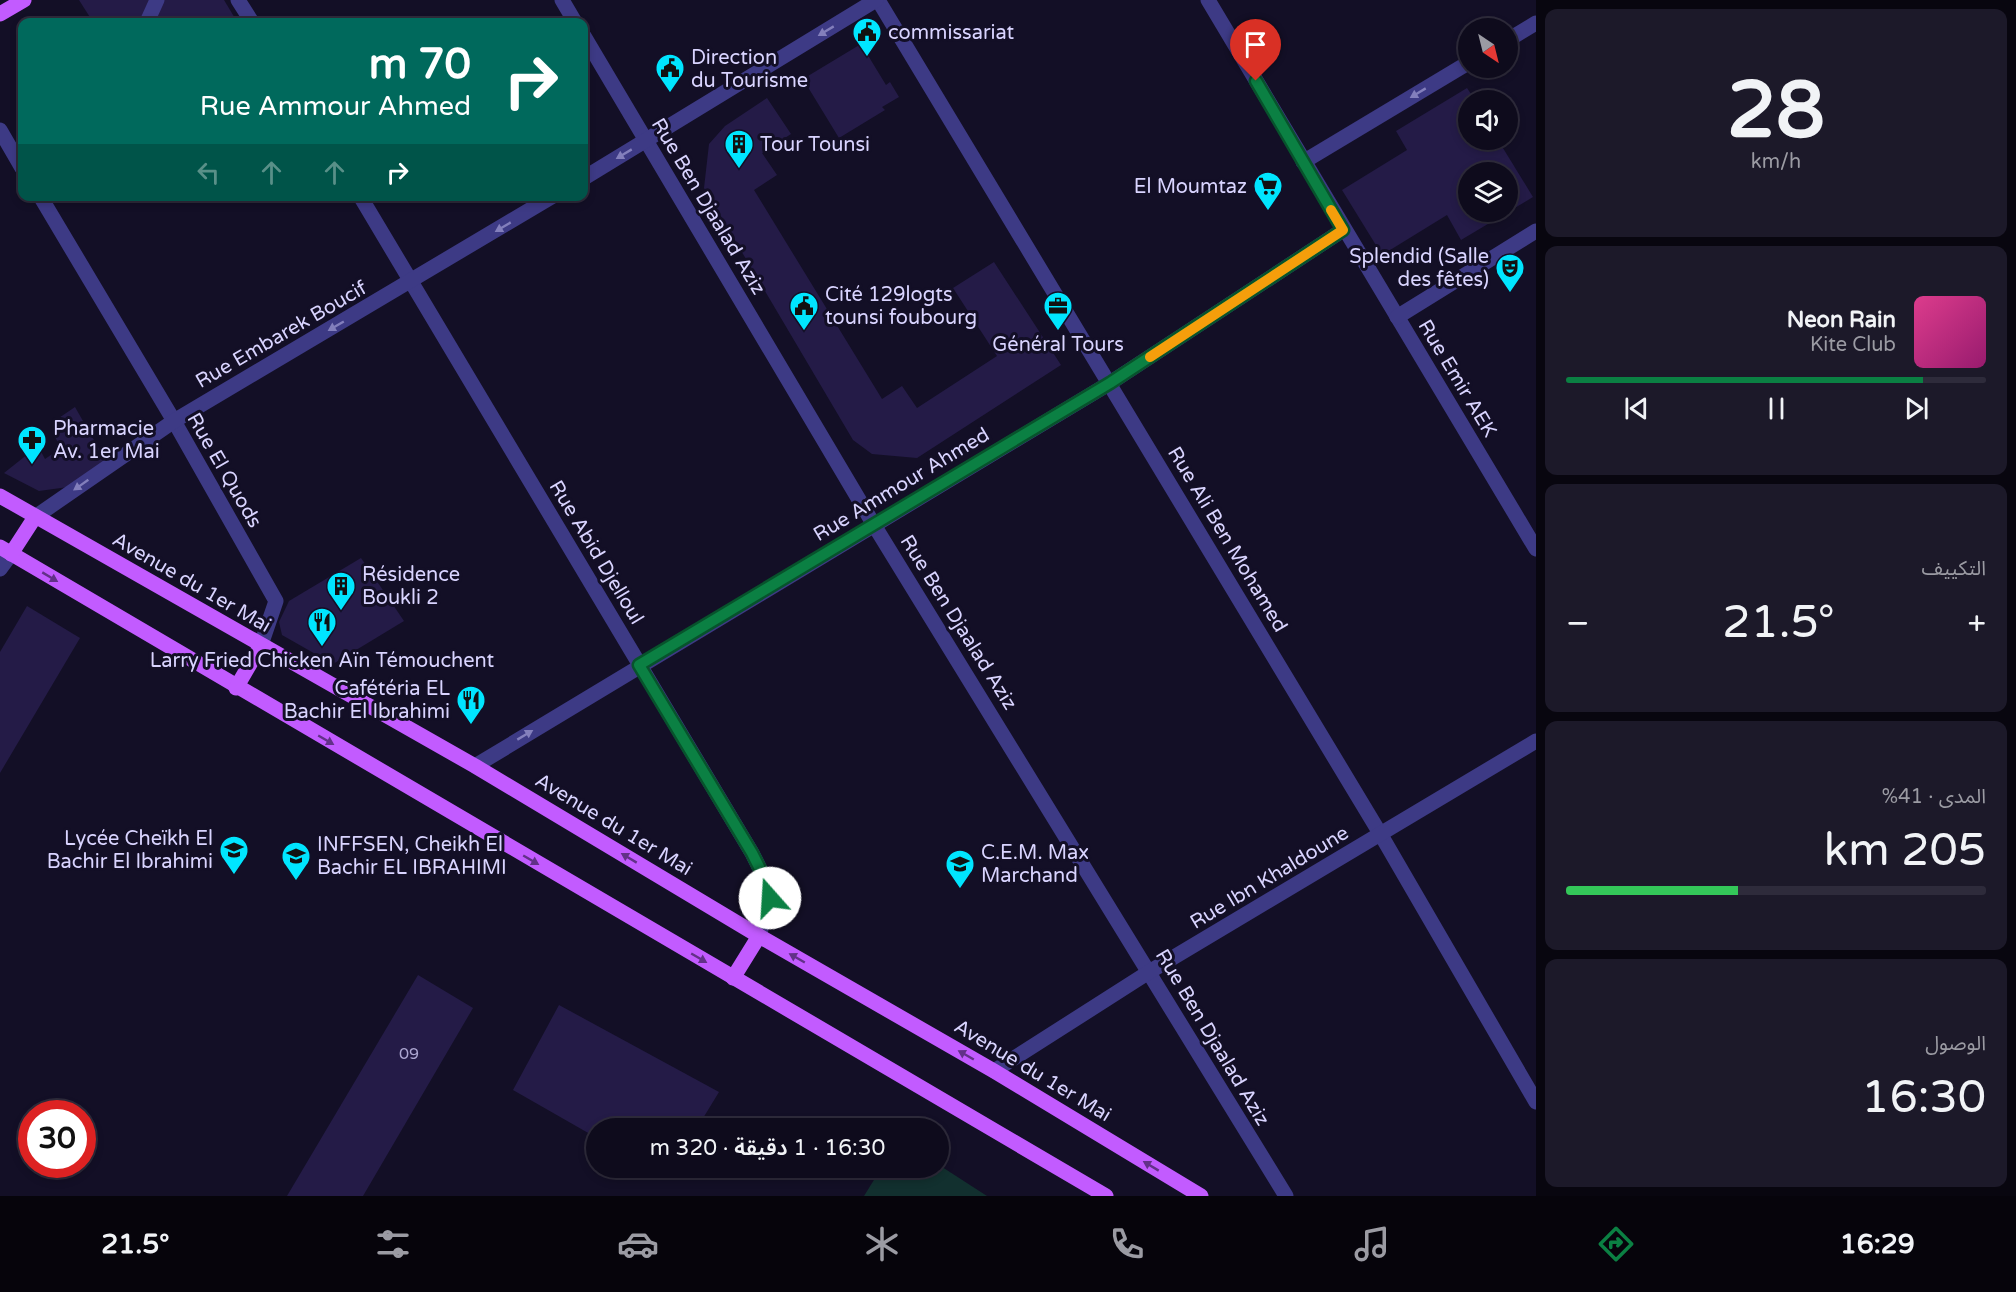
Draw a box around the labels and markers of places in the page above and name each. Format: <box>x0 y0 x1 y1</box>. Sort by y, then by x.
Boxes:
public building icon: commissariat <box>851 16 883 58</box>
pin <box>1230 19 1281 81</box>
place label: commissariat <box>888 21 1015 45</box>
place label: Direction du Tourisme <box>691 46 808 93</box>
public building icon: Direction du Tourisme <box>654 52 686 94</box>
building icon: Tour Tounsi <box>723 128 755 170</box>
place label: Tour Tounsi <box>760 133 870 157</box>
supermarket icon: El Moumtaz <box>1252 170 1284 212</box>
place label: El Moumtaz <box>1134 175 1247 199</box>
place label: Splendid (Salle des fêtes) <box>1349 245 1489 292</box>
theatre icon: Splendid (Salle des fêtes) <box>1494 252 1526 294</box>
place label: Cité 129logts tounsi foubourg <box>825 283 977 330</box>
public building icon: Cité 129logts tounsi foubourg <box>788 290 820 332</box>
office icon: Général Tours <box>1042 290 1074 332</box>
place label: Général Tours <box>992 333 1124 357</box>
place label: Pharmacie Av. 1er Mai <box>53 417 160 464</box>
pharmacy icon: Pharmacie Av. 1er Mai <box>16 424 48 466</box>
place label: Résidence Boukli 2 <box>362 563 460 610</box>
building icon: Résidence Boukli 2 <box>325 570 357 612</box>
restaurant icon: Larry Fried Chicken Aïn Témouchent <box>306 606 338 648</box>
place label: Larry Fried Chicken Aïn Témouchent <box>150 649 495 673</box>
place label: Cafétéria EL Bachir El Ibrahimi <box>284 677 450 724</box>
restaurant icon: Cafétéria EL Bachir El Ibrahimi <box>455 684 487 726</box>
place label: Lycée Cheïkh El Bachir El Ibrahimi <box>47 827 213 874</box>
place label: INFFSEN, Cheikh El Bachir EL IBRAHIMI <box>317 833 507 880</box>
school or university icon: Lycée Cheïkh El Bachir El Ibrahimi <box>218 834 250 876</box>
school or university icon: INFFSEN, Cheikh El Bachir EL IBRAHIMI <box>280 840 312 882</box>
place label: C.E.M. Max Marchand <box>981 841 1089 888</box>
school or university icon: C.E.M. Max Marchand <box>944 848 976 890</box>

